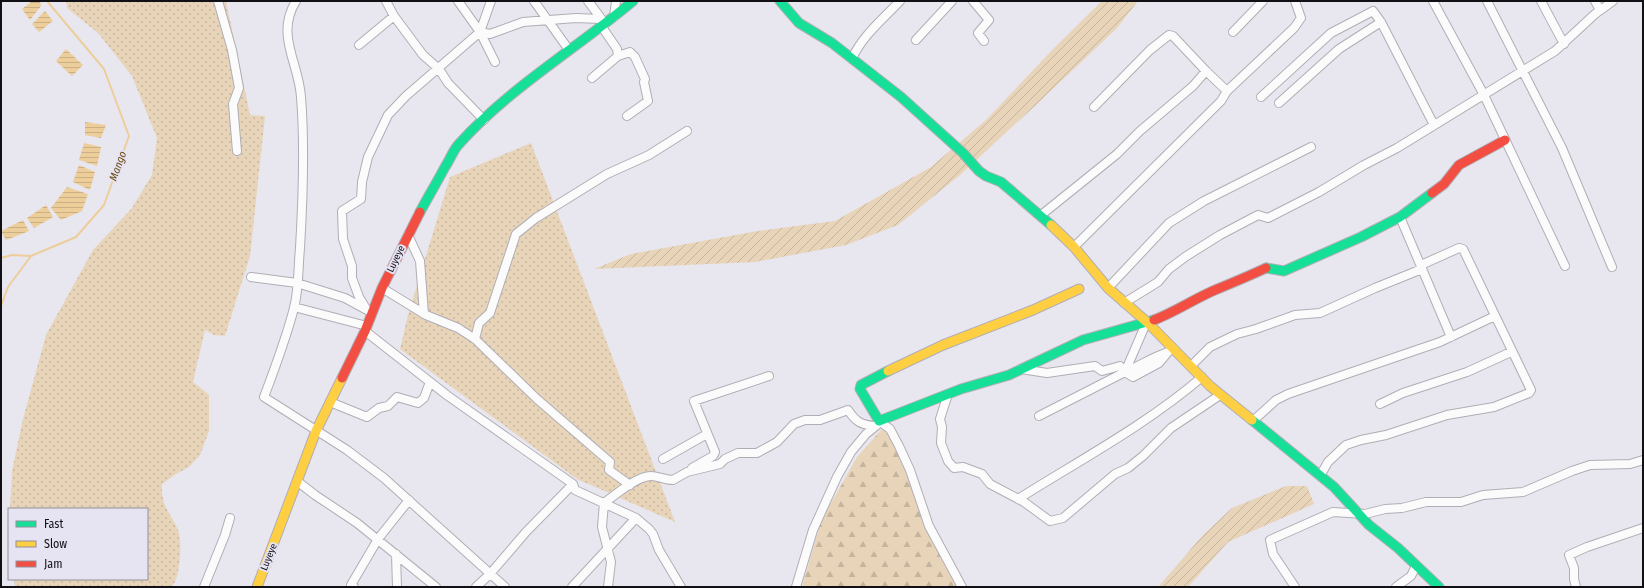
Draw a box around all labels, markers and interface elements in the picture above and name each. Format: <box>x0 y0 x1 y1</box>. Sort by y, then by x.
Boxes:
water label: Mango <box>107 149 129 183</box>
street label: Luyeye <box>384 244 408 274</box>
legend <box>8 508 148 580</box>
text: Fast <box>44 517 63 531</box>
text: Slow <box>44 537 67 551</box>
street label: Luyeye <box>258 542 280 572</box>
text: Jam <box>44 557 62 571</box>

